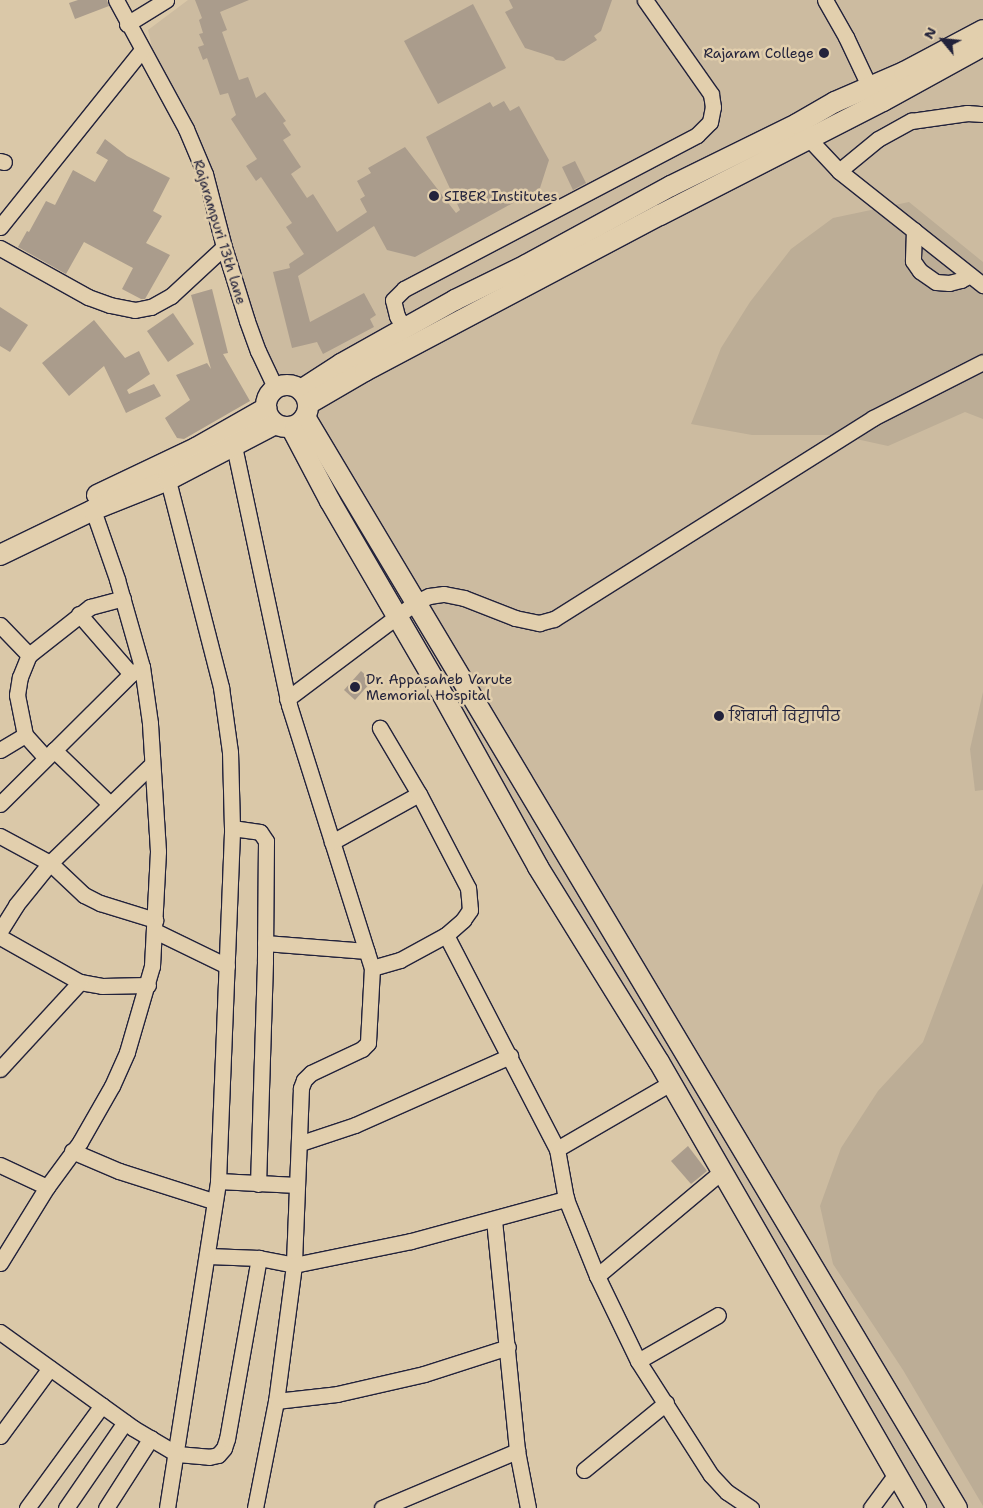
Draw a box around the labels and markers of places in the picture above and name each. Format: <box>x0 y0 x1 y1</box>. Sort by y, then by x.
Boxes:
place label: Rajaram College <box>703 45 814 61</box>
marker: Rajaram College <box>818 47 830 59</box>
place label: SIBER Institutes <box>444 188 557 204</box>
marker: SIBER Institutes <box>428 190 440 202</box>
place label: Dr. Appasaheb Varute Memorial Hospital <box>366 671 512 704</box>
marker: Dr. Appasaheb Varute Memorial Hospital <box>348 680 362 694</box>
place label: शिवाजी विद्यापीठ <box>729 708 840 724</box>
marker: शिवाजी विद्यापीठ <box>713 710 725 722</box>

